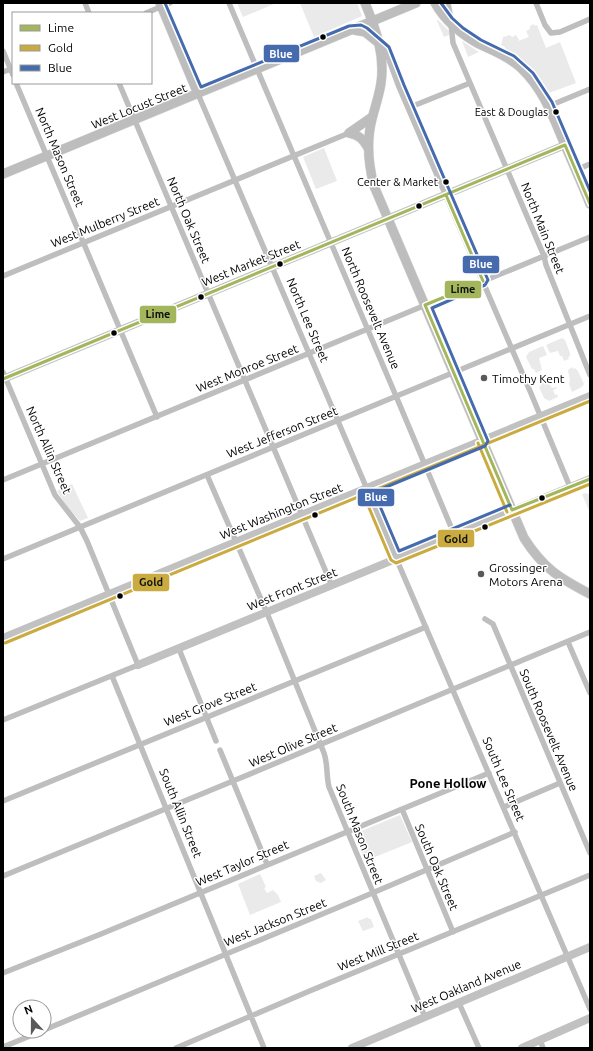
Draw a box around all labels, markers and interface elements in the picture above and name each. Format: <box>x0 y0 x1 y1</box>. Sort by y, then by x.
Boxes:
legend <box>12 12 152 84</box>
text: Lime <box>48 21 74 34</box>
unlabelled marker <box>318 32 328 42</box>
text: Gold <box>48 41 73 54</box>
line badge: Blue <box>263 44 300 63</box>
text: Blue <box>269 48 293 60</box>
text: Blue <box>48 61 72 74</box>
street label: West Locust Street <box>89 81 189 131</box>
street label: North Mason Street <box>33 105 87 209</box>
place label: East & Douglas <box>475 106 548 118</box>
marker: East & Douglas <box>551 107 561 117</box>
street label: North Oak Street <box>165 175 213 265</box>
place label: Center & Market <box>357 176 439 188</box>
marker: Center & Market <box>441 177 451 187</box>
street label: North Main Street <box>519 181 567 276</box>
street label: West Mulberry Street <box>49 194 161 250</box>
unlabelled marker <box>414 201 424 211</box>
street label: West Market Street <box>200 237 302 289</box>
street label: North Roosevelt Avenue <box>339 245 403 371</box>
line badge: Blue <box>462 255 500 274</box>
text: Blue <box>469 258 493 270</box>
unlabelled marker <box>275 259 285 269</box>
street label: North Lee Street <box>284 276 332 364</box>
line badge: Lime <box>444 280 482 299</box>
text: Lime <box>451 283 475 295</box>
unlabelled marker <box>196 292 206 302</box>
line badge: Lime <box>139 305 177 324</box>
text: Lime <box>146 308 170 320</box>
unlabelled marker <box>109 328 119 338</box>
street label: West Monroe Street <box>194 341 300 394</box>
place label: Timothy Kent <box>492 372 565 385</box>
marker: Timothy Kent <box>479 373 489 383</box>
street label: North Allin Street <box>24 404 74 496</box>
street label: West Jefferson Street <box>225 404 340 460</box>
street label: West Washington Street <box>218 480 344 542</box>
line badge: Blue <box>357 488 395 507</box>
text: Blue <box>364 491 388 503</box>
unlabelled marker <box>537 493 547 503</box>
unlabelled marker <box>310 510 320 520</box>
unlabelled marker <box>480 522 490 532</box>
line badge: Gold <box>437 529 475 548</box>
text: Gold <box>444 533 468 545</box>
place label: Grossinger Motors Arena <box>489 561 563 588</box>
street label: West Front Street <box>245 565 339 613</box>
marker: Grossinger Motors Arena <box>476 569 486 579</box>
line badge: Gold <box>132 573 170 592</box>
text: Gold <box>139 576 163 588</box>
unlabelled marker <box>115 591 125 601</box>
street label: South Roosevelt Avenue <box>517 667 581 793</box>
street label: West Grove Street <box>162 679 258 728</box>
street label: West Olive Street <box>247 720 339 769</box>
street label: South Lee Street <box>480 735 528 823</box>
street label: South Allin Street <box>157 767 205 860</box>
district label: Pone Hollow <box>409 776 487 790</box>
street label: South Mason Street <box>334 782 386 886</box>
street label: South Oak Street <box>413 822 461 912</box>
street label: West Taylor Street <box>194 838 291 888</box>
street label: West Jackson Street <box>222 895 328 948</box>
street label: West Mill Street <box>336 929 421 973</box>
street label: West Oakland Avenue <box>409 957 523 1015</box>
north arrow <box>12 999 52 1039</box>
text: N <box>22 1003 34 1017</box>

